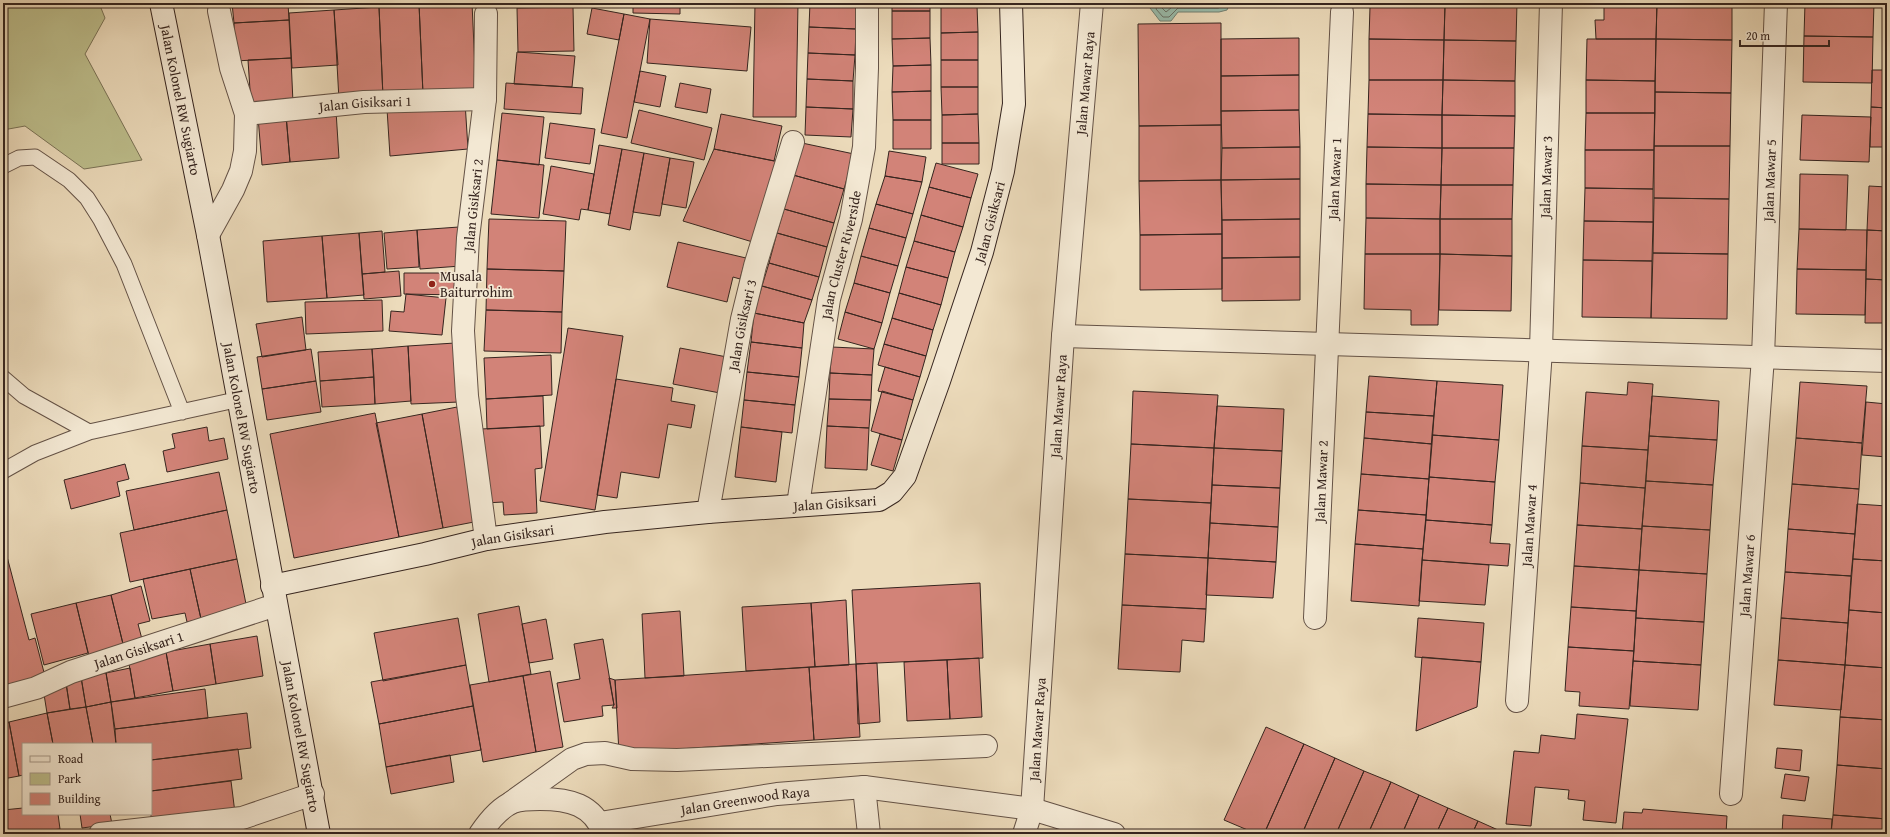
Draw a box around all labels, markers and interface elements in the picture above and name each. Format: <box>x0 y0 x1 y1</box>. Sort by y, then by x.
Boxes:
street label: Jalan Kolonel RW Sugiarto <box>155 21 206 177</box>
scale bar <box>1740 22 1829 48</box>
text: 20 m <box>1746 27 1770 44</box>
street label: Jalan Mawar Raya <box>1070 30 1100 138</box>
street label: Jalan Gisiksari 1 <box>316 91 412 117</box>
street label: Jalan Mawar 3 <box>1535 135 1557 220</box>
street label: Jalan Mawar 1 <box>1323 137 1346 222</box>
street label: Jalan Mawar 5 <box>1758 139 1781 224</box>
street label: Jalan Gisiksari 2 <box>458 158 488 254</box>
street label: Jalan Gisiksari <box>969 179 1010 267</box>
street label: Jalan Cluster Riverside <box>816 188 866 323</box>
place label: Musala Baiturrohim <box>440 266 513 302</box>
street label: Jalan Gisiksari 3 <box>723 277 761 374</box>
marker: Musala Baiturrohim <box>427 279 437 289</box>
street label: Jalan Kolonel RW Sugiarto <box>218 339 266 495</box>
street label: Jalan Mawar Raya <box>1045 353 1072 461</box>
street label: Jalan Mawar 2 <box>1309 440 1333 525</box>
street label: Jalan Mawar 4 <box>1516 483 1542 569</box>
street label: Jalan Gisiksari <box>791 490 877 516</box>
street label: Jalan Gisiksari <box>467 519 555 553</box>
street label: Jalan Mawar 6 <box>1734 533 1760 619</box>
street label: Jalan Gisiksari 1 <box>90 626 186 674</box>
street label: Jalan Kolonel RW Sugiarto <box>277 658 325 814</box>
street label: Jalan Mawar Raya <box>1024 677 1051 784</box>
legend <box>22 743 152 815</box>
text: Road <box>58 750 84 767</box>
text: Park <box>58 770 82 787</box>
street label: Jalan Greenwood Raya <box>677 781 811 820</box>
text: Building <box>58 790 101 807</box>

